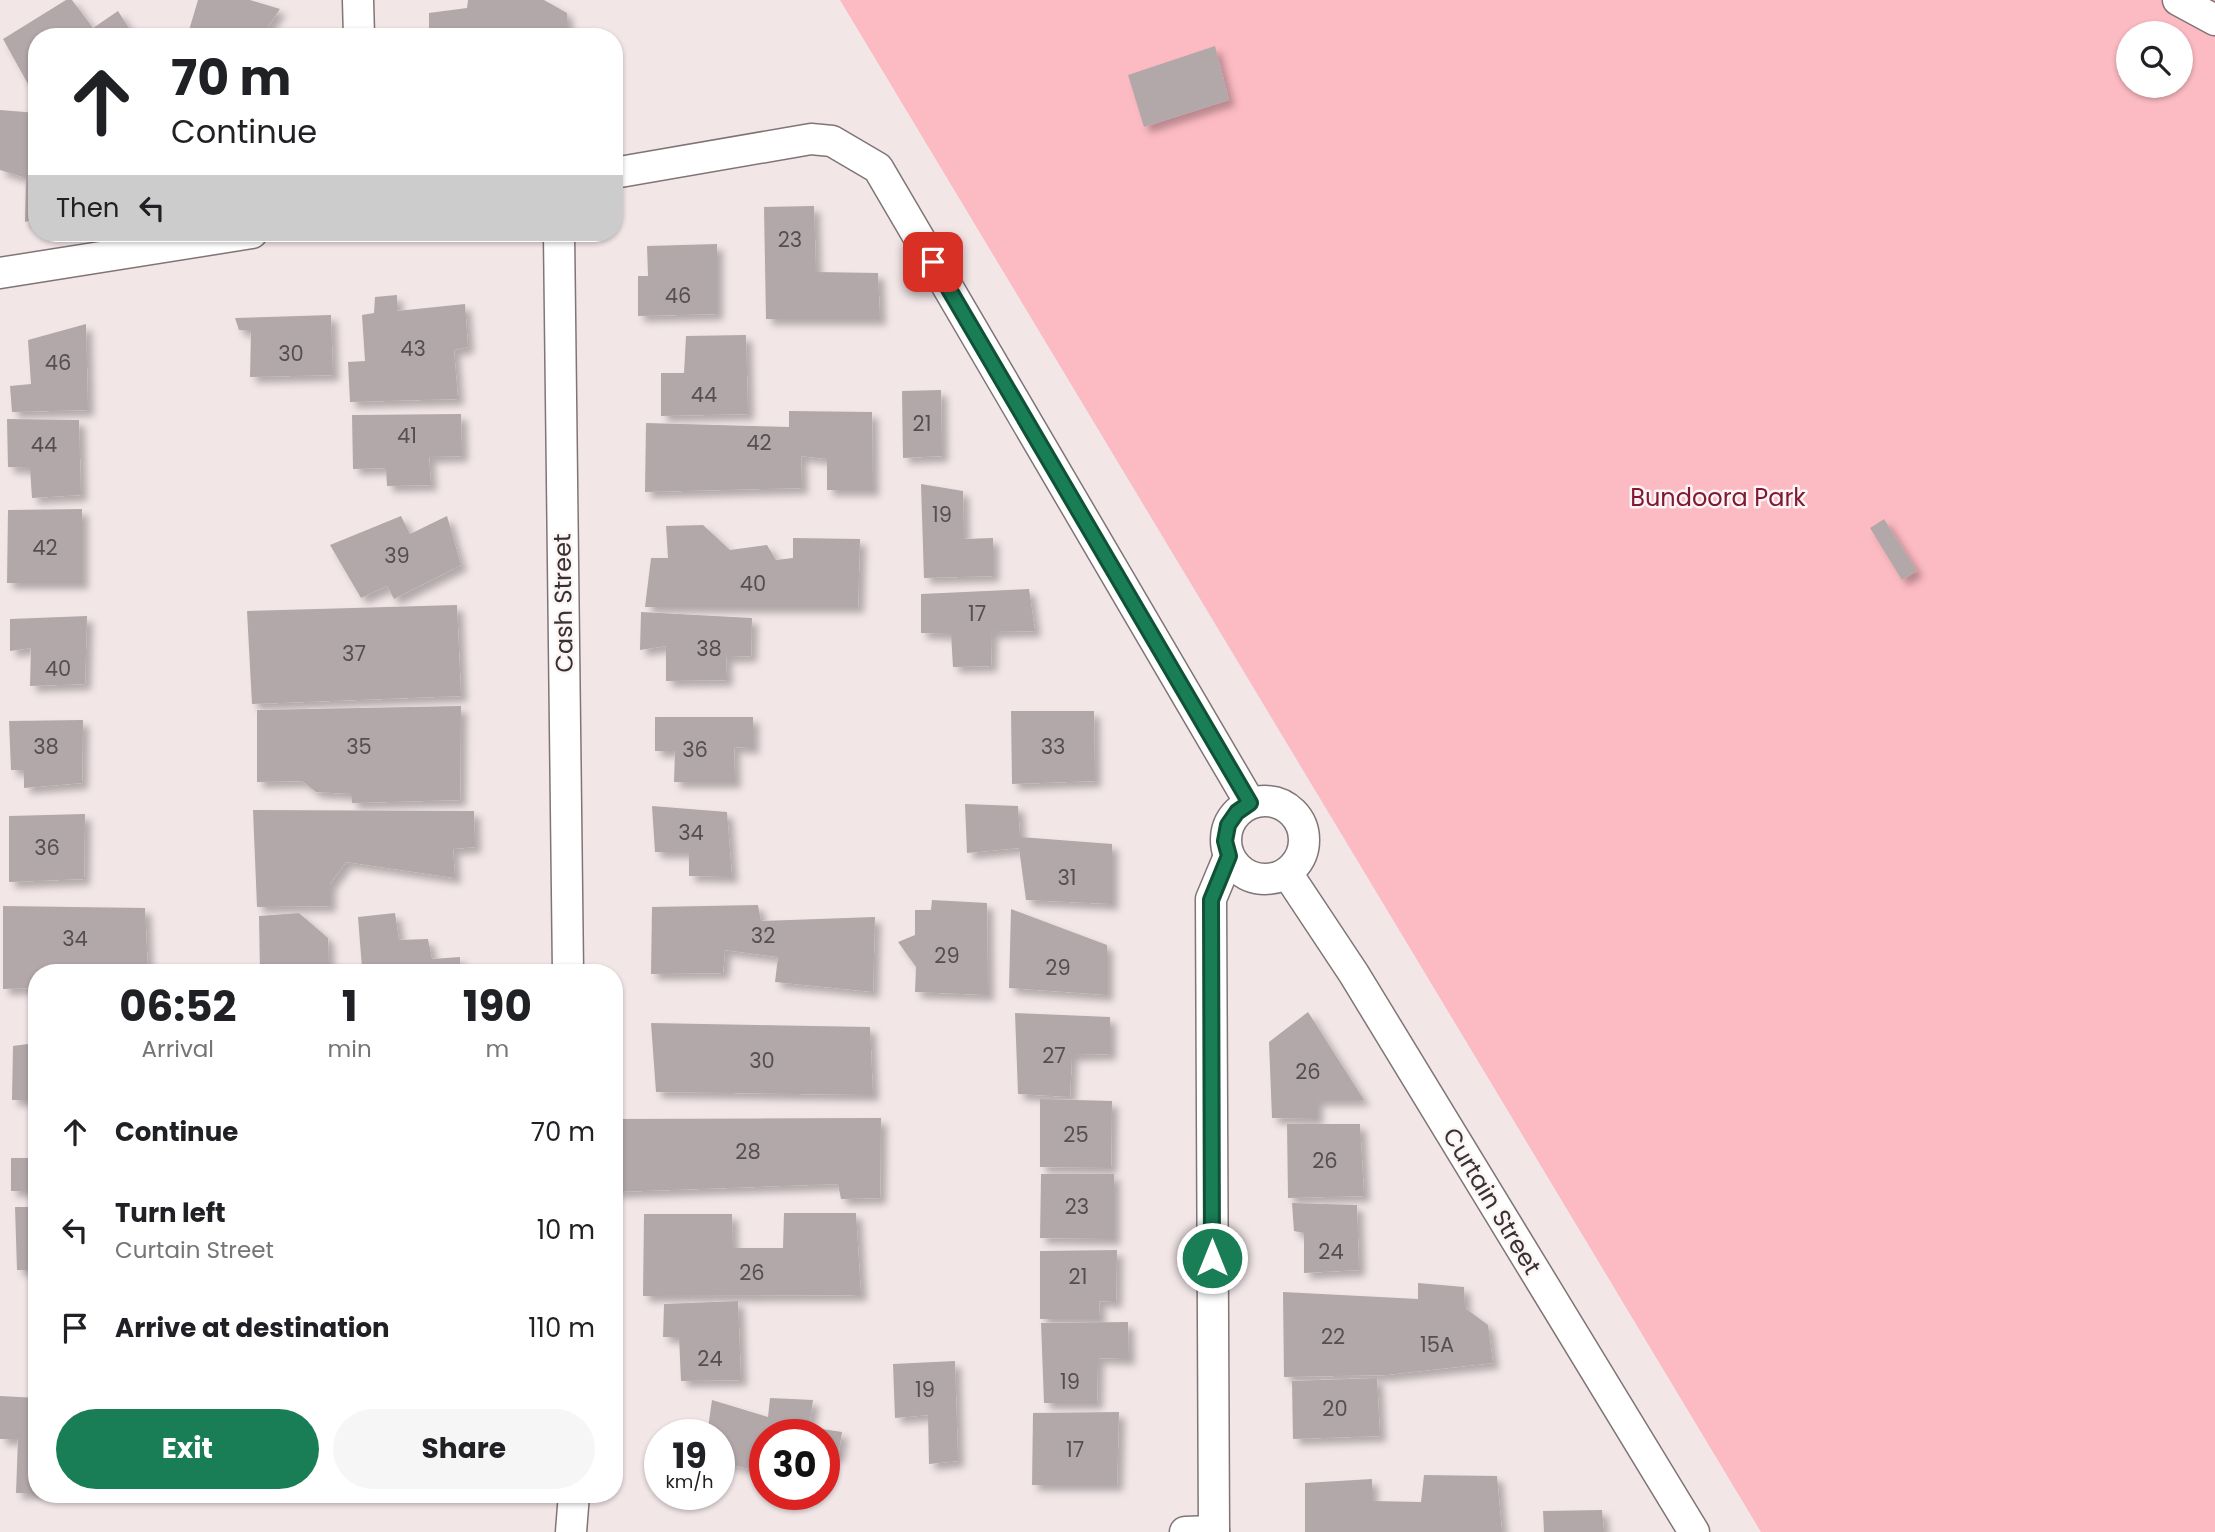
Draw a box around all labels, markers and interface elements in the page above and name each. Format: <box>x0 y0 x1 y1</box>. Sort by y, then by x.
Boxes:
map controls <box>2116 21 2193 98</box>
button: search <box>2116 21 2193 98</box>
text: 70 m <box>171 44 291 112</box>
icon: ahead <box>56 56 147 147</box>
text: Continue <box>171 109 317 154</box>
icon: left <box>133 189 171 227</box>
text: Then <box>56 190 119 226</box>
house number: 23 <box>778 225 802 254</box>
pin <box>903 232 963 292</box>
icon: arrive <box>914 243 952 281</box>
house number: 46 <box>665 281 691 310</box>
house number: 43 <box>400 334 426 363</box>
house number: 30 <box>278 339 304 368</box>
house number: 46 <box>45 348 71 377</box>
house number: 44 <box>691 380 717 409</box>
house number: 21 <box>913 409 931 438</box>
house number: 41 <box>397 421 417 450</box>
house number: 42 <box>746 428 772 457</box>
house number: 44 <box>31 430 57 459</box>
park label: Bundoora Park <box>1630 481 1806 514</box>
house number: 19 <box>932 500 952 529</box>
house number: 42 <box>32 533 58 562</box>
street label: Cash Street <box>545 533 581 673</box>
house number: 39 <box>384 541 410 570</box>
house number: 40 <box>740 569 766 598</box>
house number: 17 <box>968 599 986 628</box>
house number: 38 <box>696 634 722 663</box>
house number: 37 <box>342 639 366 668</box>
house number: 40 <box>45 654 71 683</box>
house number: 38 <box>33 732 59 761</box>
house number: 35 <box>346 732 372 761</box>
house number: 33 <box>1041 732 1065 761</box>
house number: 36 <box>682 735 708 764</box>
house number: 34 <box>678 818 704 847</box>
house number: 36 <box>34 833 60 862</box>
house number: 31 <box>1057 863 1077 892</box>
house number: 32 <box>751 921 775 950</box>
house number: 34 <box>62 924 88 953</box>
house number: 29 <box>934 941 960 970</box>
house number: 29 <box>1045 953 1071 982</box>
text: 06:52 <box>119 977 236 1036</box>
text: 1 <box>342 977 358 1036</box>
text: 190 <box>463 977 532 1036</box>
text: Arrival <box>142 1033 214 1065</box>
text: min <box>328 1033 372 1065</box>
text: m <box>485 1033 509 1065</box>
house number: 27 <box>1042 1041 1066 1070</box>
house number: 30 <box>749 1046 775 1075</box>
house number: 26 <box>1295 1057 1321 1086</box>
icon: ahead <box>56 1113 94 1151</box>
text: Continue <box>115 1114 238 1150</box>
text: 70 m <box>531 1114 595 1150</box>
house number: 25 <box>1063 1120 1089 1149</box>
street label: Curtain Street <box>1435 1121 1549 1281</box>
house number: 28 <box>735 1137 761 1166</box>
house number: 26 <box>1312 1146 1338 1175</box>
house number: 23 <box>1065 1192 1089 1221</box>
text: Turn left <box>115 1195 226 1231</box>
icon: left <box>56 1211 94 1249</box>
text: 10 m <box>537 1212 595 1248</box>
position arrow <box>1175 1221 1249 1295</box>
text: Curtain Street <box>115 1234 274 1266</box>
house number: 24 <box>1318 1237 1344 1266</box>
house number: 26 <box>739 1258 765 1287</box>
house number: 21 <box>1069 1262 1087 1291</box>
icon: arrive <box>56 1309 94 1347</box>
text: Arrive at destination <box>115 1310 390 1346</box>
text: 110 m <box>528 1310 595 1346</box>
house number: 22 <box>1321 1322 1345 1351</box>
house number: 15A <box>1420 1330 1454 1359</box>
house number: 24 <box>697 1344 723 1373</box>
house number: 19 <box>1060 1367 1080 1396</box>
house number: 19 <box>915 1375 935 1404</box>
house number: 20 <box>1322 1394 1348 1423</box>
button: Exit <box>56 1409 319 1489</box>
button: Share <box>333 1409 595 1489</box>
speed limit sign: 30 <box>749 1419 840 1510</box>
text: 19 <box>672 1431 707 1480</box>
house number: 17 <box>1066 1435 1084 1464</box>
text: km/h <box>666 1469 713 1494</box>

